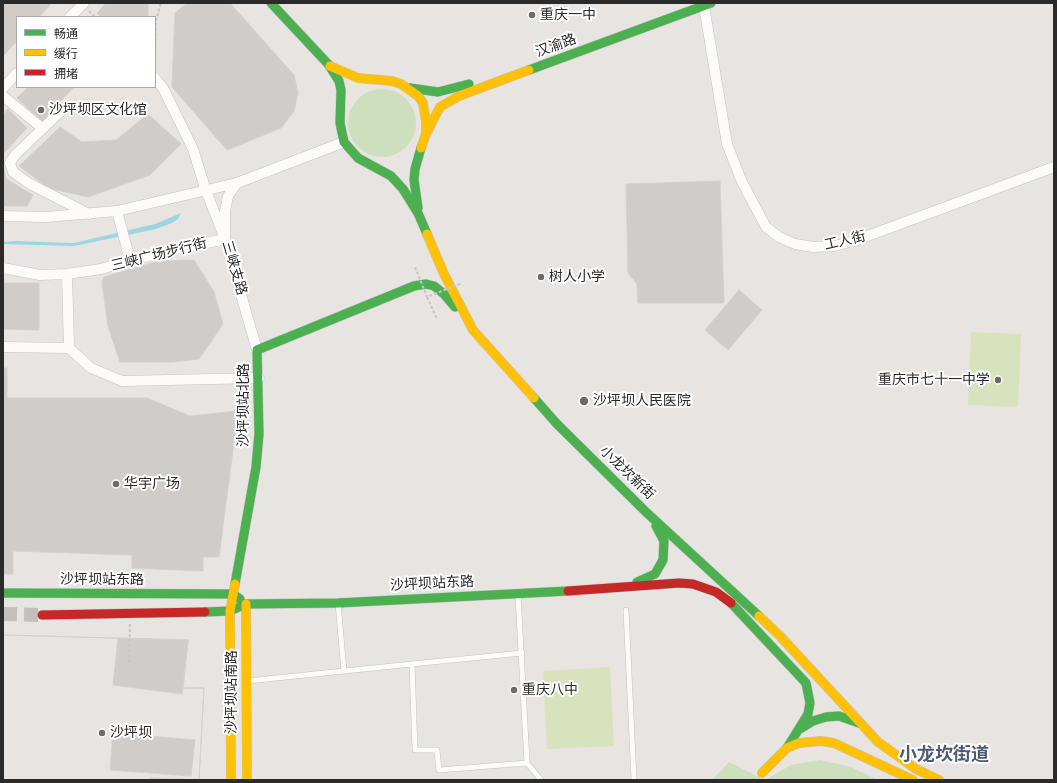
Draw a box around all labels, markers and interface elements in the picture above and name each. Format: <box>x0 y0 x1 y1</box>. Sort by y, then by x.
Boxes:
place label: 重庆一中 <box>540 7 596 23</box>
marker: 重庆一中 <box>527 10 537 20</box>
legend <box>16 16 156 88</box>
text: 畅通 <box>54 27 78 41</box>
street label: 汉渝路 <box>533 31 579 61</box>
text: 缓行 <box>54 47 78 61</box>
text: 拥堵 <box>54 67 78 81</box>
place label: 沙坪坝区文化馆 <box>49 102 147 118</box>
marker: 沙坪坝区文化馆 <box>36 105 46 115</box>
street label: 工人街 <box>823 228 867 254</box>
street label: 三峡广场步行街 <box>109 235 209 275</box>
street label: 三峡支路 <box>218 239 250 297</box>
place label: 树人小学 <box>549 269 605 285</box>
marker: 树人小学 <box>536 272 546 282</box>
street label: 沙坪坝站北路 <box>236 363 252 447</box>
place label: 重庆市七十一中学 <box>878 372 990 388</box>
marker: 重庆市七十一中学 <box>993 375 1003 385</box>
place label: 沙坪坝人民医院 <box>593 393 691 409</box>
marker: 沙坪坝人民医院 <box>578 395 590 407</box>
street label: 小龙坎新街 <box>596 443 658 503</box>
place label: 华宇广场 <box>124 476 180 492</box>
marker: 华宇广场 <box>111 479 121 489</box>
street label: 沙坪坝站东路 <box>60 572 144 588</box>
street label: 沙坪坝站东路 <box>390 573 474 595</box>
street label: 沙坪坝站南路 <box>224 650 240 734</box>
place label: 重庆八中 <box>522 682 578 698</box>
marker: 重庆八中 <box>509 685 519 695</box>
place label: 沙坪坝 <box>110 725 152 741</box>
marker: 沙坪坝 <box>97 728 107 738</box>
district label: 小龙坎街道 <box>899 744 989 766</box>

